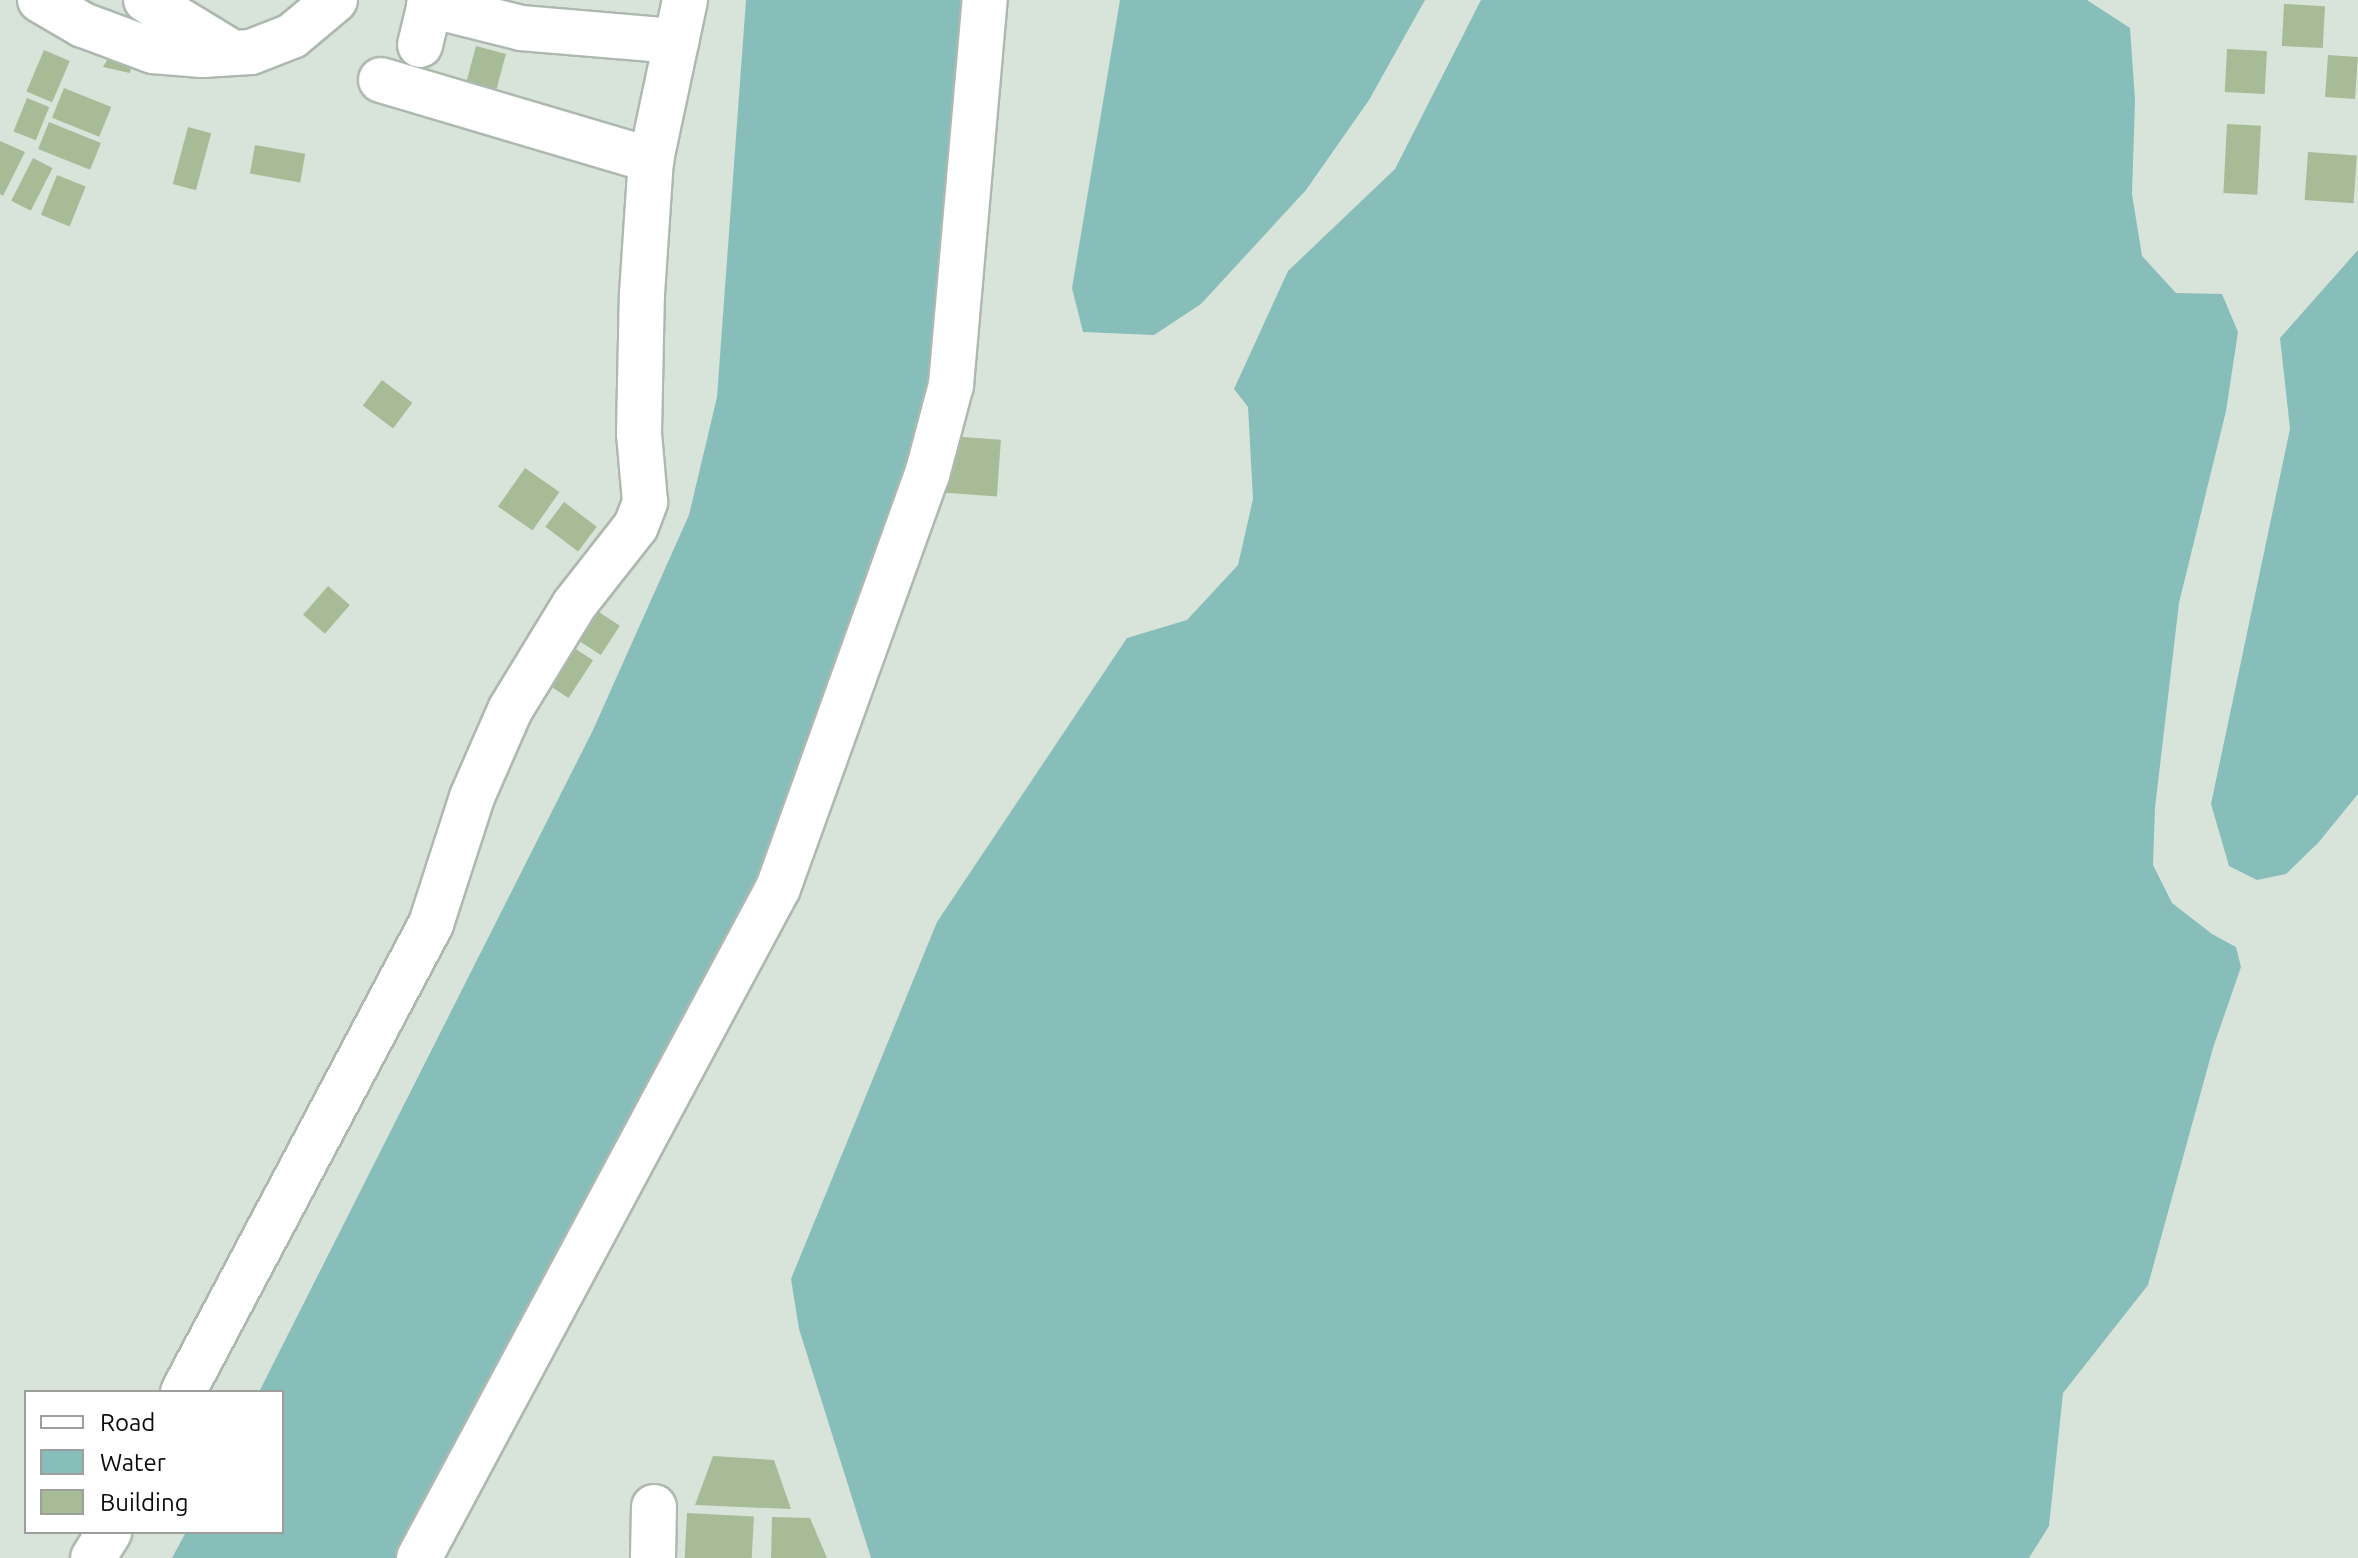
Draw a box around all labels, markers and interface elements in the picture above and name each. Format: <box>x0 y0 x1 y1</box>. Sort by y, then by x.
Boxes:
legend <box>24 1390 284 1534</box>
text: Road <box>100 1409 155 1436</box>
text: Water <box>100 1449 166 1476</box>
text: Building <box>100 1489 188 1516</box>

